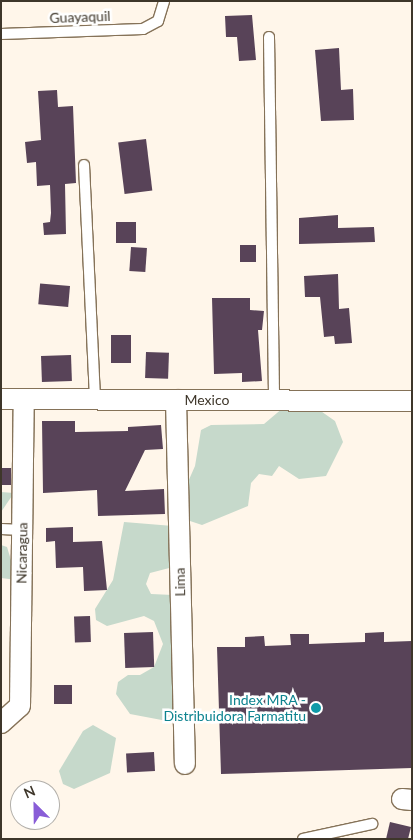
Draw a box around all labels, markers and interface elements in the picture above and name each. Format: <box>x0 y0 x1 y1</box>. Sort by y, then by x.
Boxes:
street label: Guayaquil <box>49 8 111 26</box>
street label: Mexico <box>185 392 229 408</box>
street label: Nicaragua <box>13 522 31 584</box>
street label: Lima <box>171 567 189 597</box>
place label: Index MRA - Distribuidora Farmatitu <box>163 692 306 724</box>
marker: Index MRA - Distribuidora Farmatitu <box>310 702 322 714</box>
north arrow <box>10 780 60 830</box>
text: N <box>21 782 38 802</box>

